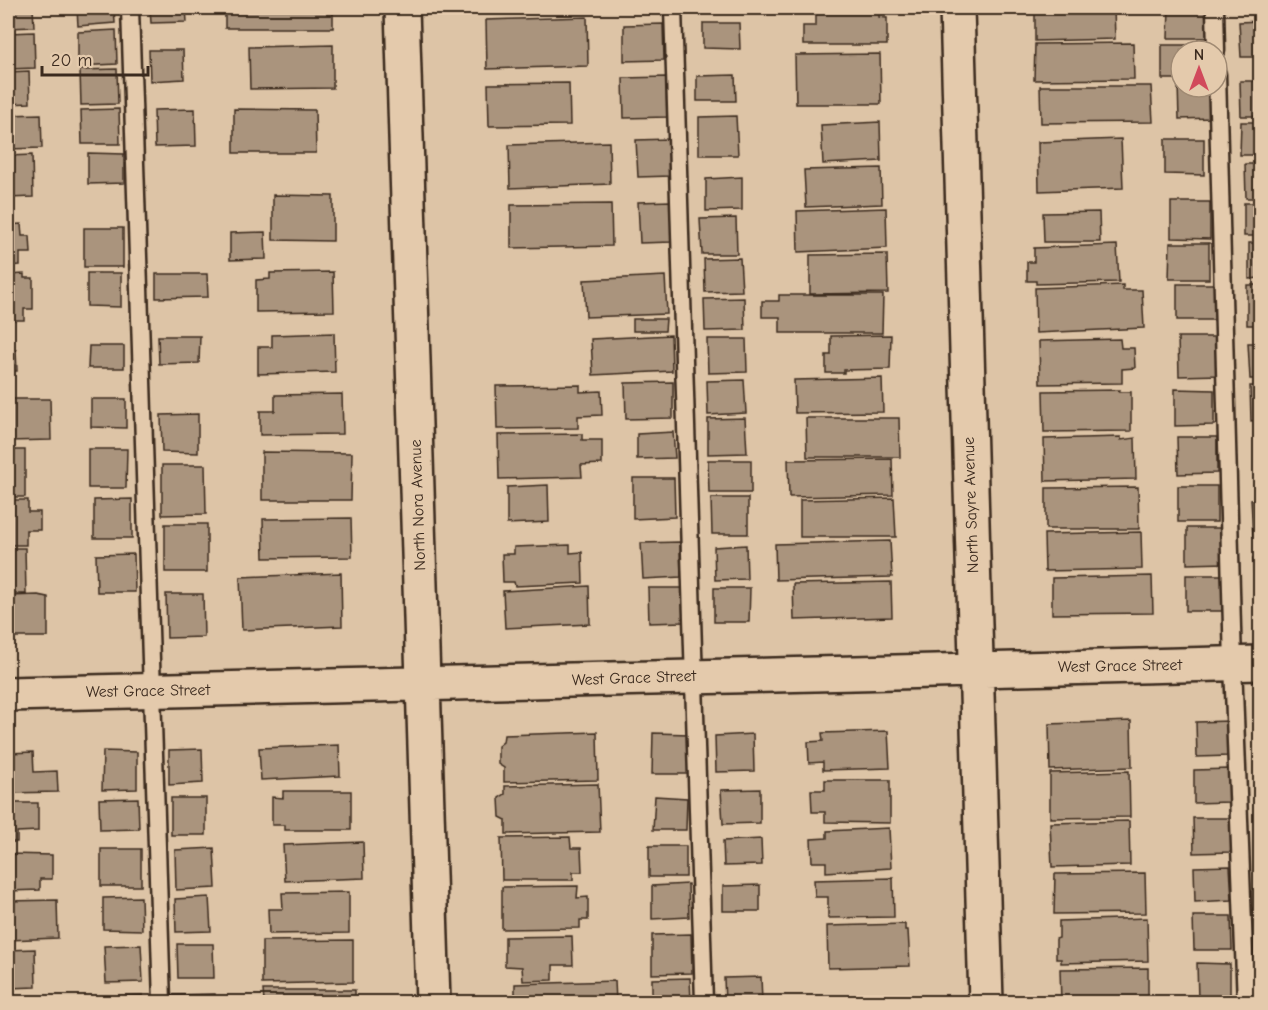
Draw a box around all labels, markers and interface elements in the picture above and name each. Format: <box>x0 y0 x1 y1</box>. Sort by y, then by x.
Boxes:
scale bar <box>42 39 148 77</box>
north arrow <box>1169 39 1229 99</box>
text: N <box>1194 46 1204 64</box>
text: 20 m <box>51 50 92 71</box>
street label: North Sayre Avenue <box>960 437 982 573</box>
street label: North Nora Avenue <box>407 439 429 571</box>
street label: West Grace Street <box>1058 656 1183 676</box>
street label: West Grace Street <box>572 667 697 689</box>
street label: West Grace Street <box>86 681 211 701</box>

